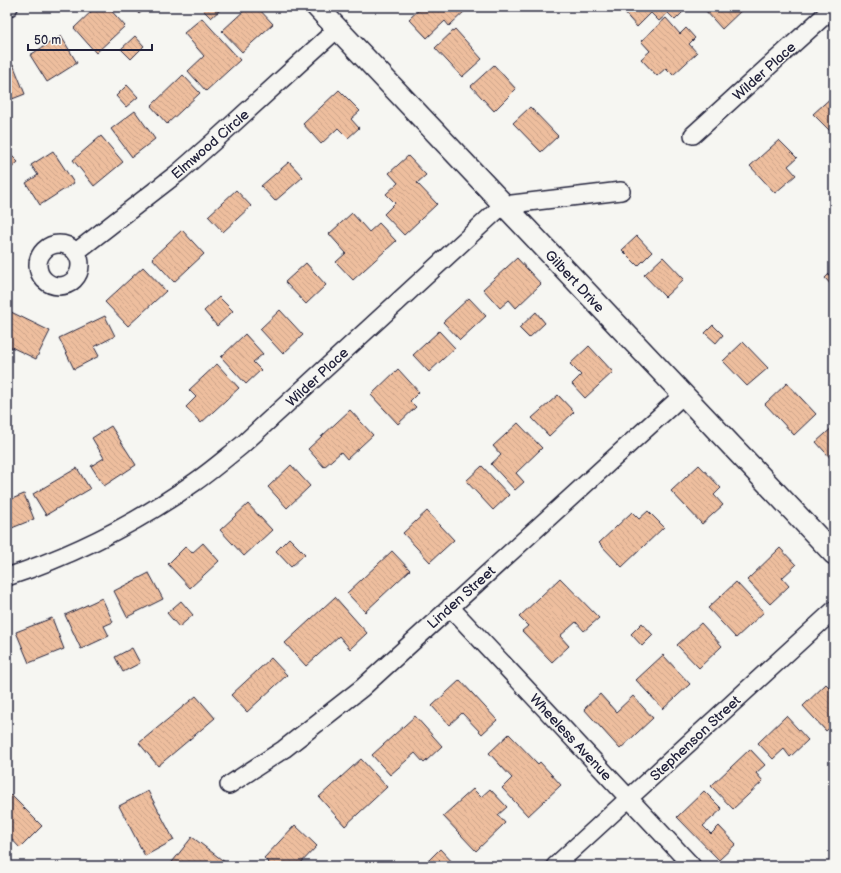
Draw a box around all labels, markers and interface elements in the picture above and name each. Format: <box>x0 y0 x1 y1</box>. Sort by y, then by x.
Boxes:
scale bar <box>28 26 152 52</box>
text: 50 m <box>34 33 61 48</box>
street label: Wilder Place <box>729 39 799 104</box>
street label: Elmwood Circle <box>168 106 253 183</box>
street label: Gilbert Drive <box>541 247 608 316</box>
street label: Wilder Place <box>283 344 352 411</box>
street label: Linden Street <box>424 562 499 632</box>
street label: Wheeless Avenue <box>526 690 615 784</box>
street label: Stephenson Street <box>647 692 745 785</box>

